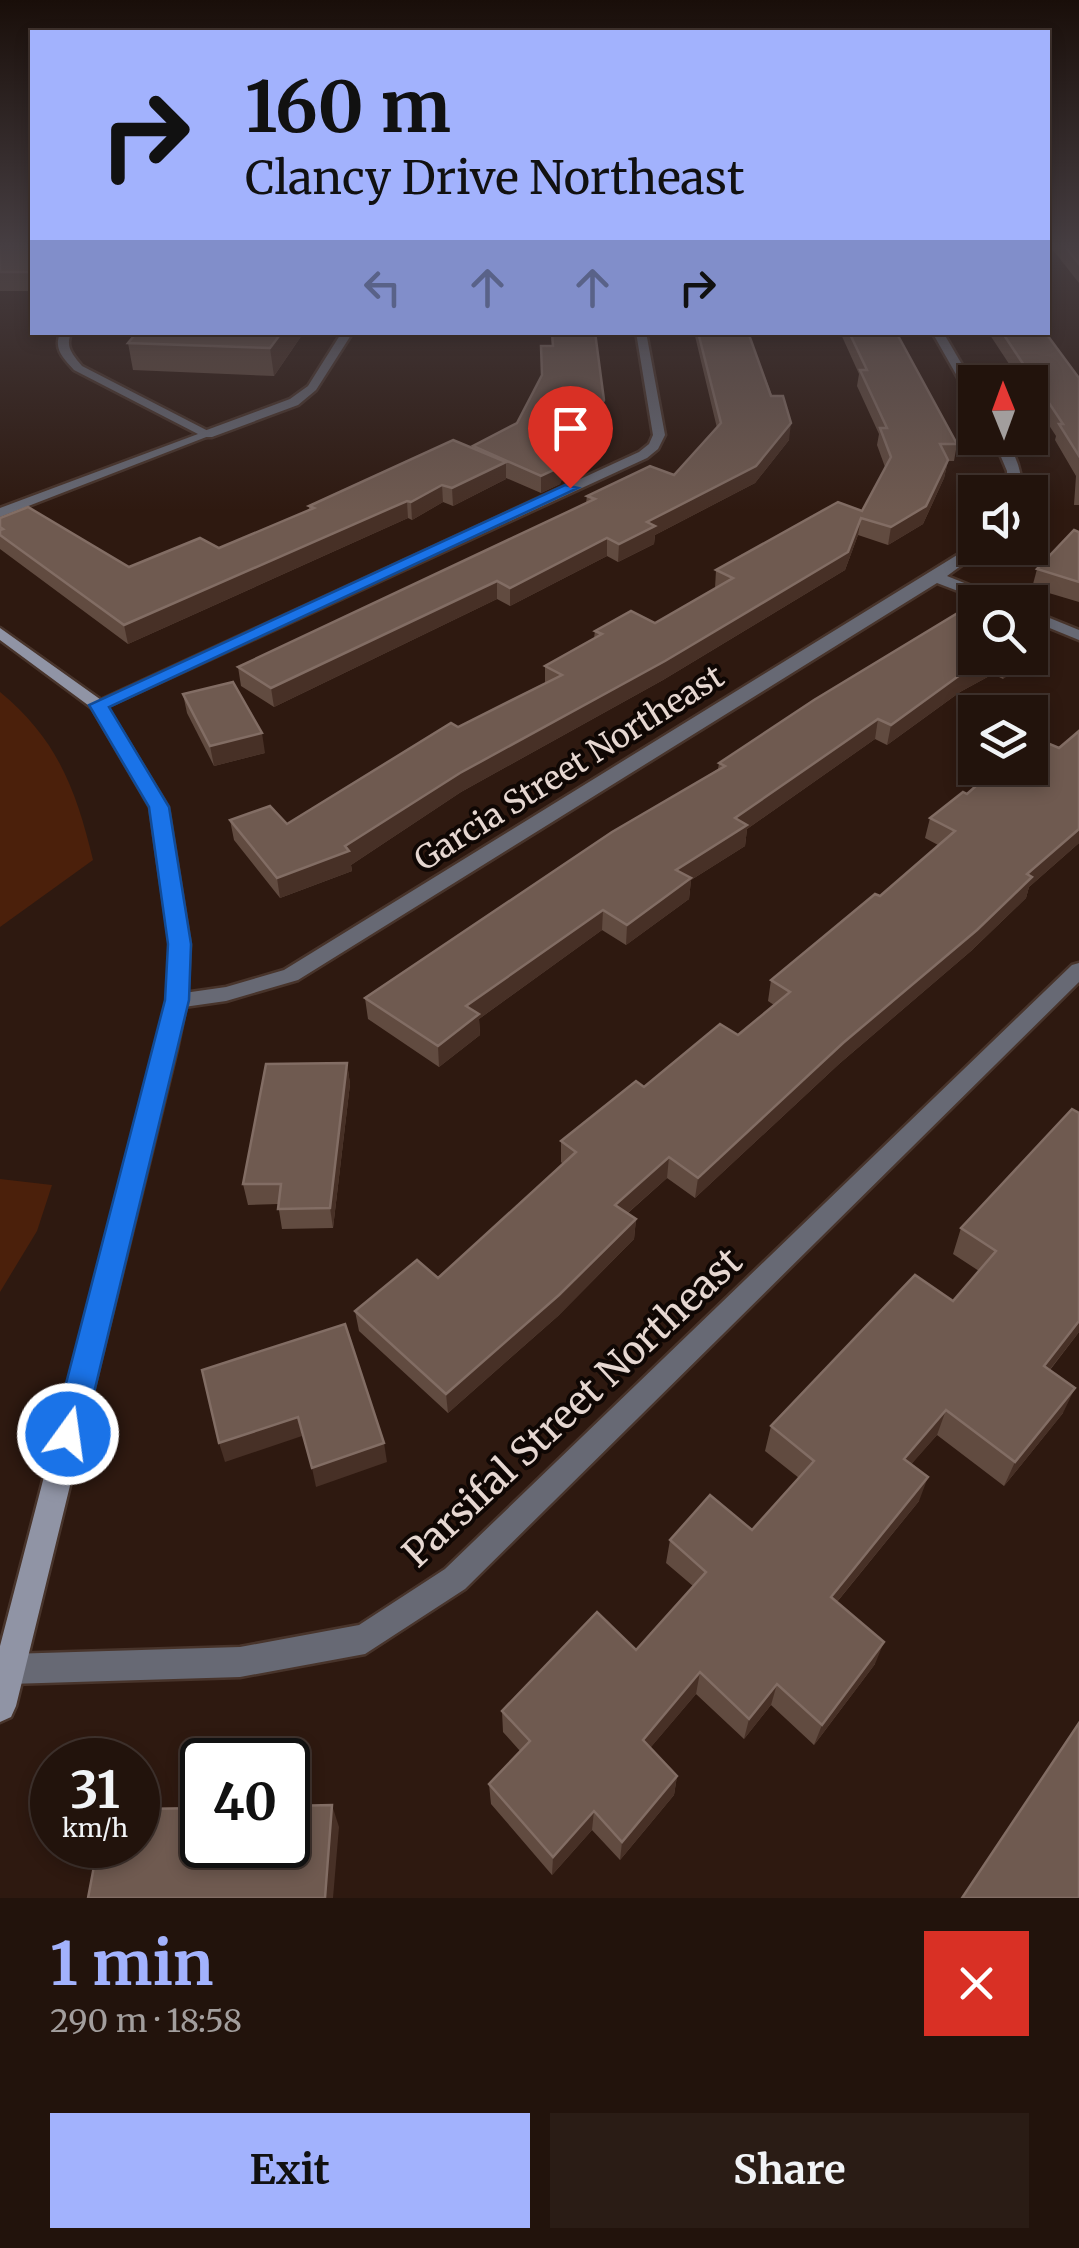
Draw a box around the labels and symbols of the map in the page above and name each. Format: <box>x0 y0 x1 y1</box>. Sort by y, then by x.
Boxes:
north arrow <box>958 365 1048 455</box>
pin <box>528 386 613 489</box>
street label: Garcia Street Northeast <box>407 656 731 880</box>
street label: Parsifal Street Northeast <box>393 1237 751 1576</box>
position arrow <box>16 1382 120 1486</box>
speed limit sign: 40 <box>180 1738 310 1868</box>

